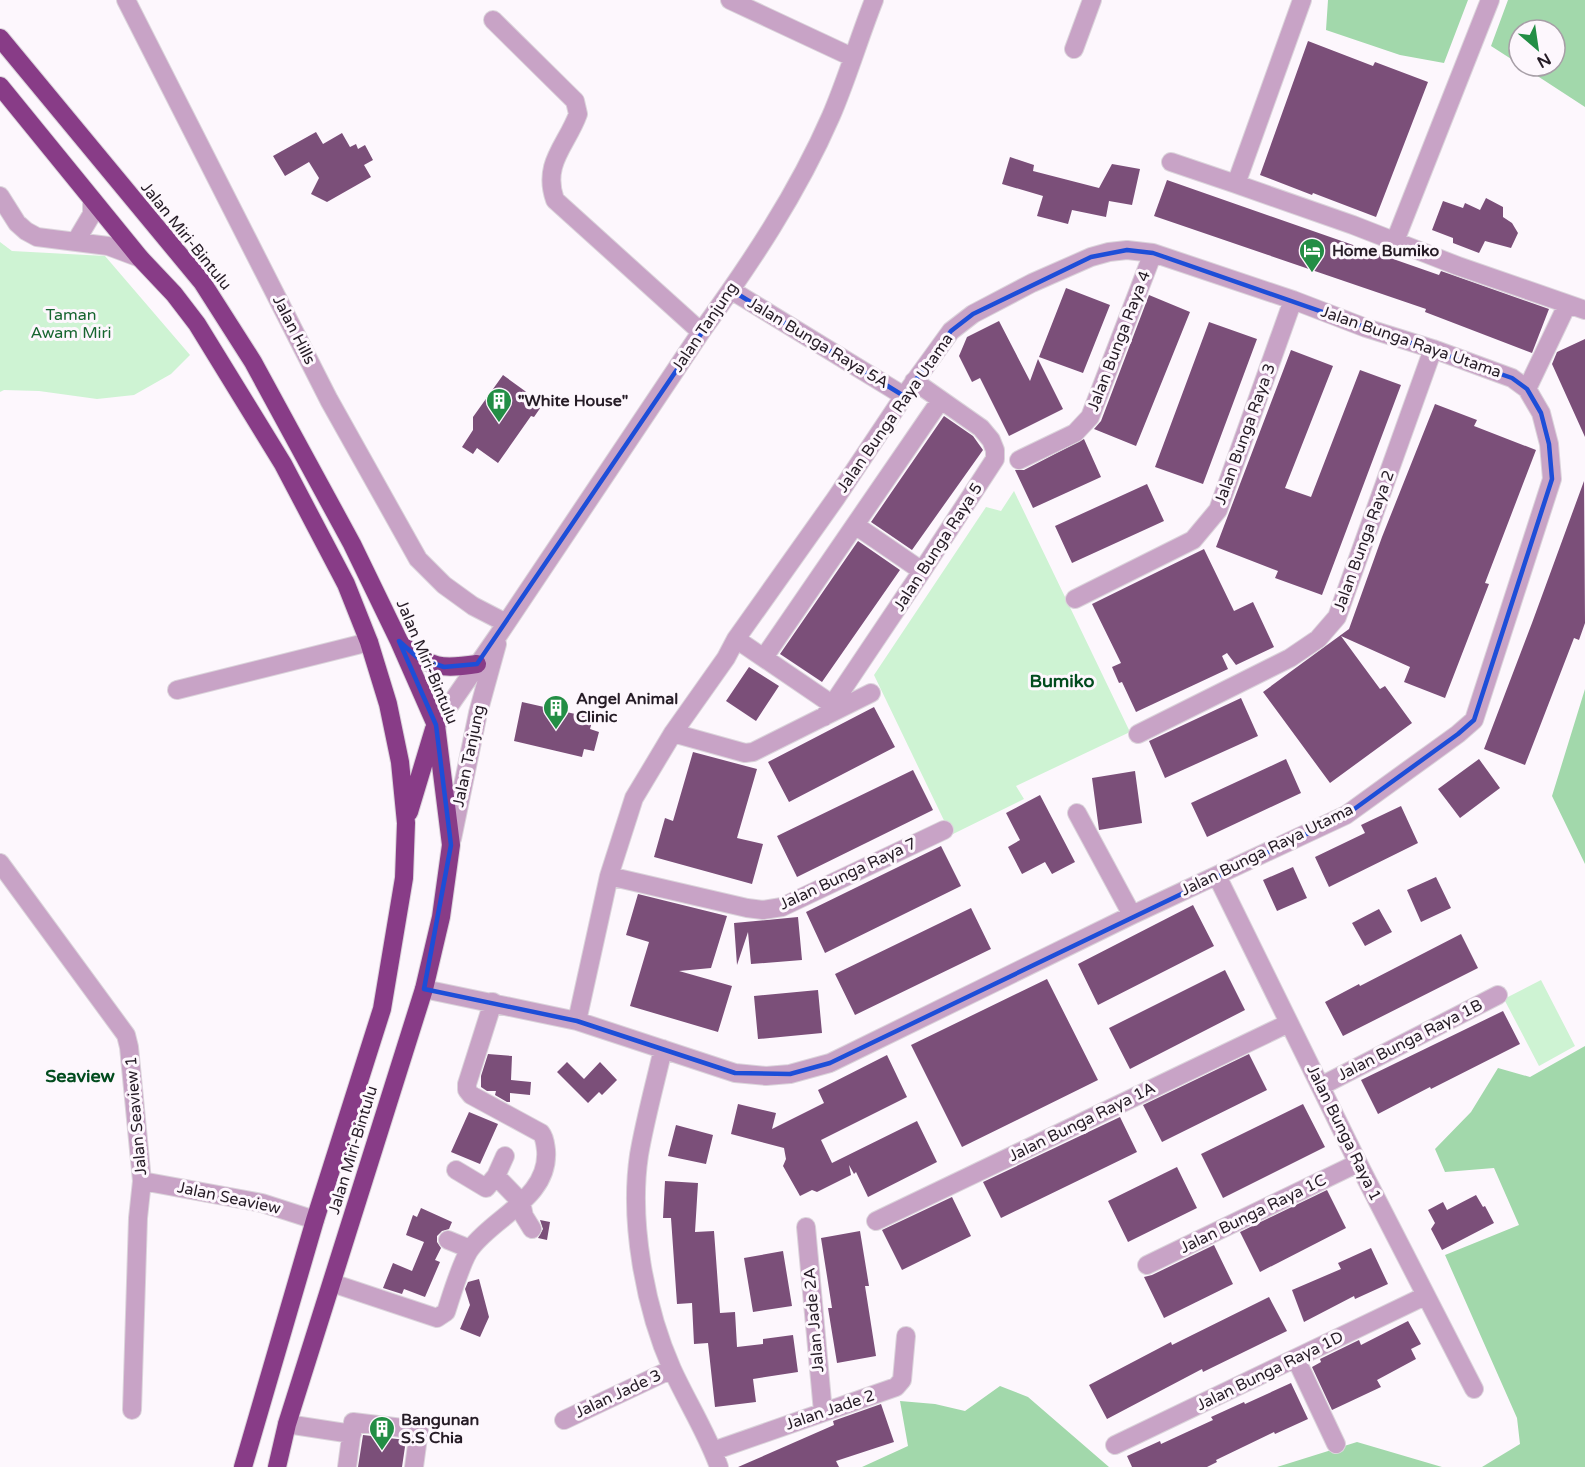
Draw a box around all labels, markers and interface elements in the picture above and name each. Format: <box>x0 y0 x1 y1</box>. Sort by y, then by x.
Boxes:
north arrow <box>1507 18 1567 78</box>
text: N <box>1533 48 1554 72</box>
street label: Jalan Miri-Bintulu <box>136 178 236 294</box>
hotel icon: Home Bumiko <box>1297 236 1327 274</box>
place label: Home Bumiko <box>1332 241 1439 261</box>
street label: Jalan Bunga Raya 4 <box>1083 268 1155 414</box>
street label: Jalan Tanjung <box>668 278 742 376</box>
street label: Jalan Hills <box>268 292 320 368</box>
street label: Jalan Bunga Raya 5A <box>744 293 892 393</box>
street label: Jalan Bunga Raya Utama <box>1318 302 1504 382</box>
park label: Taman Awam Miri <box>30 305 112 343</box>
street label: Jalan Bunga Raya Utama <box>832 330 958 496</box>
street label: Jalan Bunga Raya 3 <box>1210 361 1280 507</box>
building icon: "White House" <box>484 386 514 424</box>
place label: "White House" <box>518 391 628 411</box>
street label: Jalan Bunga Raya 2 <box>1329 468 1399 614</box>
street label: Jalan Bunga Raya 5 <box>889 479 987 615</box>
street label: Jalan Miri-Bintulu <box>392 597 462 727</box>
district label: Bumiko <box>1030 670 1095 692</box>
place label: Angel Animal Clinic <box>576 689 678 727</box>
building icon: Angel Animal Clinic <box>541 693 571 731</box>
street label: Jalan Tanjung <box>448 703 490 809</box>
street label: Jalan Bunga Raya Utama <box>1177 799 1357 901</box>
street label: Jalan Bunga Raya 7 <box>776 833 920 915</box>
street label: Jalan Bunga Raya 1B <box>1334 995 1486 1085</box>
street label: Jalan Seaview 1 <box>121 1056 151 1176</box>
street label: Jalan Bunga Raya 1 <box>1302 1062 1386 1204</box>
district label: Seaview <box>45 1065 116 1087</box>
street label: Jalan Bunga Raya 1A <box>1005 1078 1159 1166</box>
street label: Jalan Miri-Bintulu <box>324 1083 382 1217</box>
street label: Jalan Bunga Raya 1C <box>1177 1170 1329 1258</box>
street label: Jalan Seaview <box>175 1177 283 1219</box>
street label: Jalan Jade 2A <box>799 1267 829 1373</box>
street label: Jalan Bunga Raya 1D <box>1193 1327 1347 1415</box>
street label: Jalan Jade 3 <box>572 1365 664 1423</box>
street label: Jalan Jade 2 <box>783 1385 877 1435</box>
place label: Bangunan S.S Chia <box>401 1410 479 1448</box>
building icon: Bangunan S.S Chia <box>367 1414 397 1452</box>

